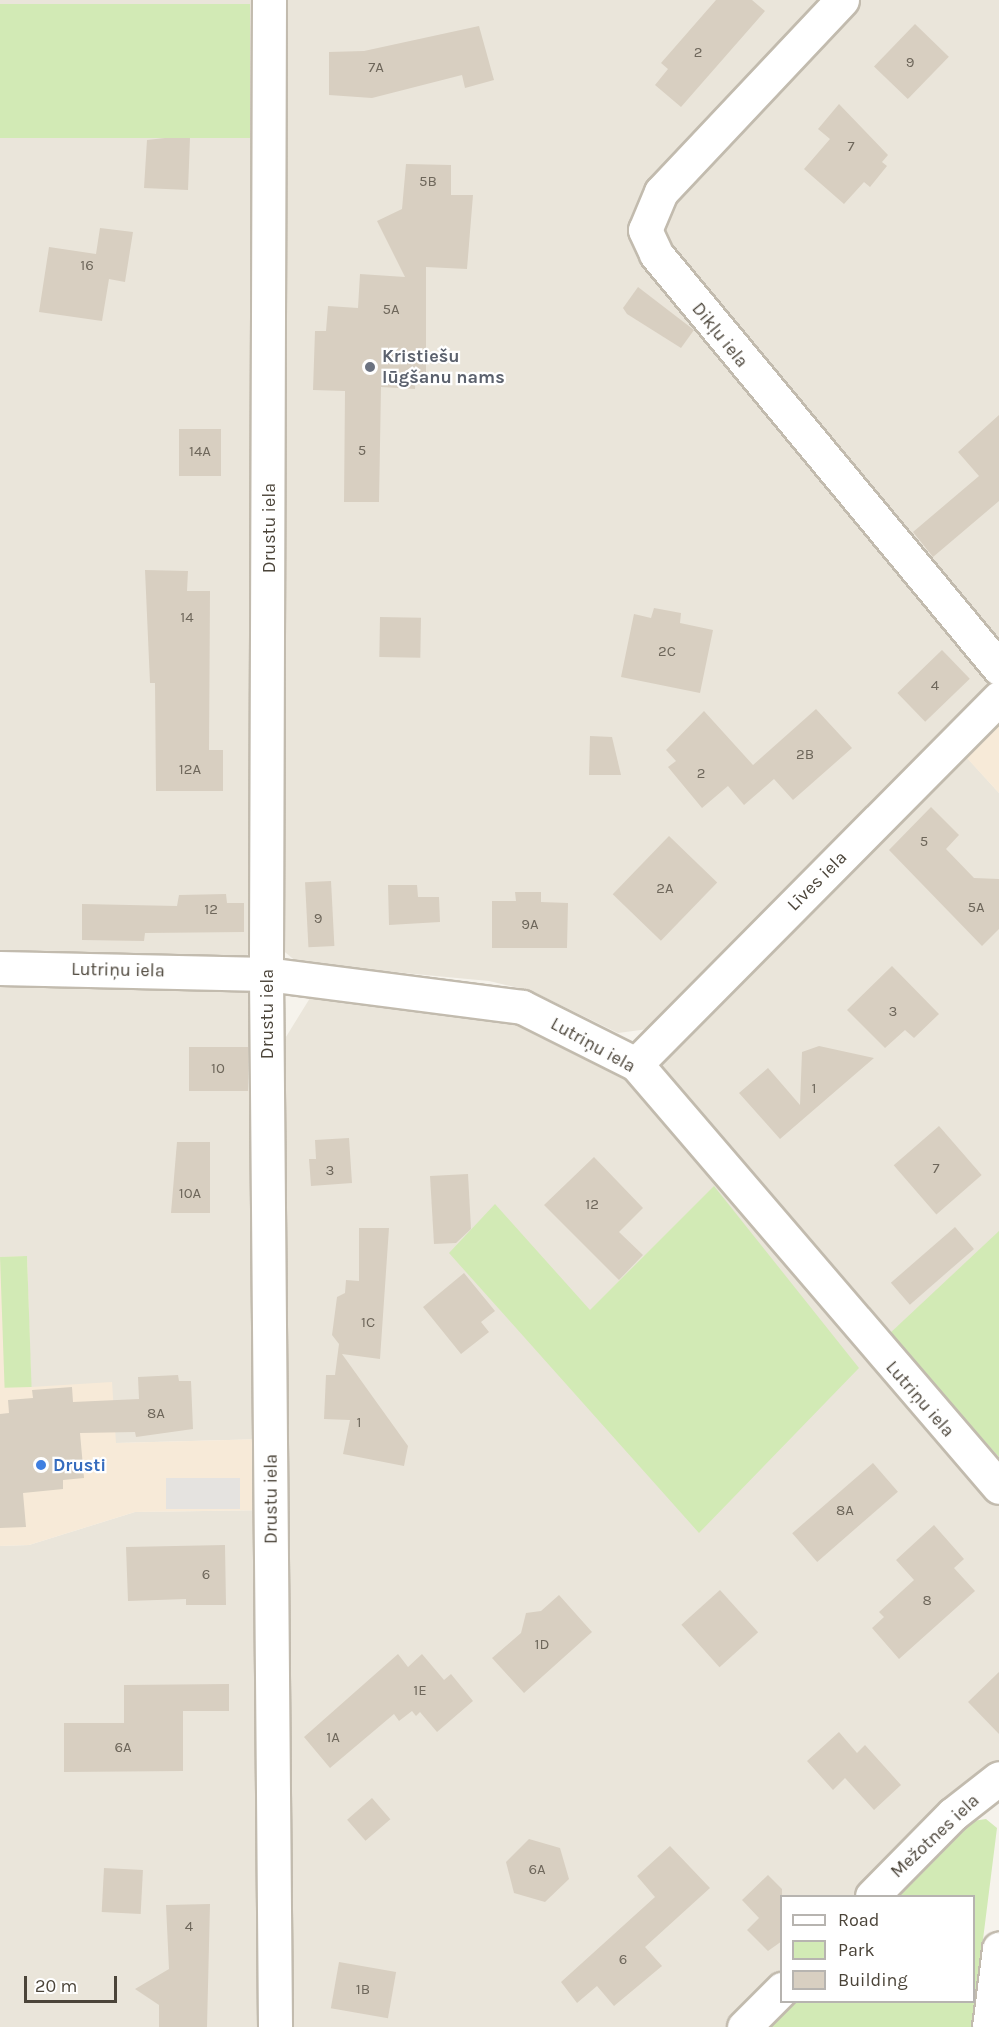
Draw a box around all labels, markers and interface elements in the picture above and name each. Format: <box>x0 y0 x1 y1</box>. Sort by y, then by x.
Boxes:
house number: 2 <box>694 44 702 62</box>
house number: 9 <box>906 54 914 72</box>
house number: 7A <box>368 59 384 77</box>
house number: 7 <box>847 138 855 156</box>
house number: 5B <box>419 173 437 191</box>
house number: 16 <box>80 257 94 275</box>
street label: Dikļu iela <box>687 298 753 372</box>
house number: 5A <box>382 301 400 319</box>
place label: Kristiešu lūgšanu nams <box>382 346 505 388</box>
marker: Kristiešu lūgšanu nams <box>363 360 377 374</box>
house number: 5 <box>358 442 366 460</box>
house number: 14A <box>189 443 211 461</box>
street label: Drustu iela <box>258 483 280 573</box>
house number: 14 <box>180 609 194 627</box>
house number: 2C <box>658 643 676 661</box>
house number: 4 <box>931 677 939 695</box>
house number: 2B <box>796 746 814 764</box>
house number: 12A <box>179 761 201 779</box>
house number: 2 <box>697 765 705 783</box>
house number: 5 <box>920 833 928 851</box>
street label: Līves iela <box>783 847 851 915</box>
house number: 2A <box>656 880 674 898</box>
house number: 5A <box>967 899 985 917</box>
house number: 12 <box>204 901 218 919</box>
house number: 9 <box>314 910 322 928</box>
house number: 9A <box>521 916 539 934</box>
street label: Lutriņu iela <box>71 958 165 982</box>
street label: Drustu iela <box>256 969 278 1059</box>
house number: 3 <box>889 1003 897 1021</box>
street label: Lutriņu iela <box>547 1013 639 1077</box>
house number: 10 <box>211 1060 225 1078</box>
house number: 1 <box>812 1080 816 1098</box>
house number: 7 <box>932 1160 940 1178</box>
house number: 3 <box>326 1162 334 1180</box>
house number: 10A <box>179 1185 201 1203</box>
house number: 12 <box>585 1196 599 1214</box>
house number: 1C <box>361 1314 375 1332</box>
street label: Lutriņu iela <box>881 1357 959 1441</box>
house number: 8A <box>147 1405 165 1423</box>
house number: 1 <box>357 1414 361 1432</box>
place label: Drusti <box>53 1454 106 1476</box>
street label: Drustu iela <box>260 1454 282 1544</box>
marker: Drusti <box>34 1458 48 1472</box>
house number: 8A <box>836 1502 854 1520</box>
house number: 6 <box>202 1566 210 1584</box>
house number: 8 <box>922 1592 932 1610</box>
house number: 1D <box>535 1636 549 1654</box>
house number: 1E <box>413 1682 427 1700</box>
house number: 1A <box>326 1729 340 1747</box>
house number: 6A <box>114 1739 132 1757</box>
street label: Mežotnes iela <box>886 1790 984 1882</box>
house number: 6A <box>528 1861 546 1879</box>
legend <box>780 1895 975 2003</box>
text: Road <box>838 1909 879 1931</box>
house number: 4 <box>185 1918 193 1936</box>
text: Park <box>838 1939 875 1961</box>
house number: 6 <box>619 1951 627 1969</box>
scale bar <box>27 1964 120 2002</box>
text: Building <box>838 1969 908 1991</box>
text: 20 m <box>35 1975 77 1997</box>
house number: 1B <box>356 1981 370 1999</box>

